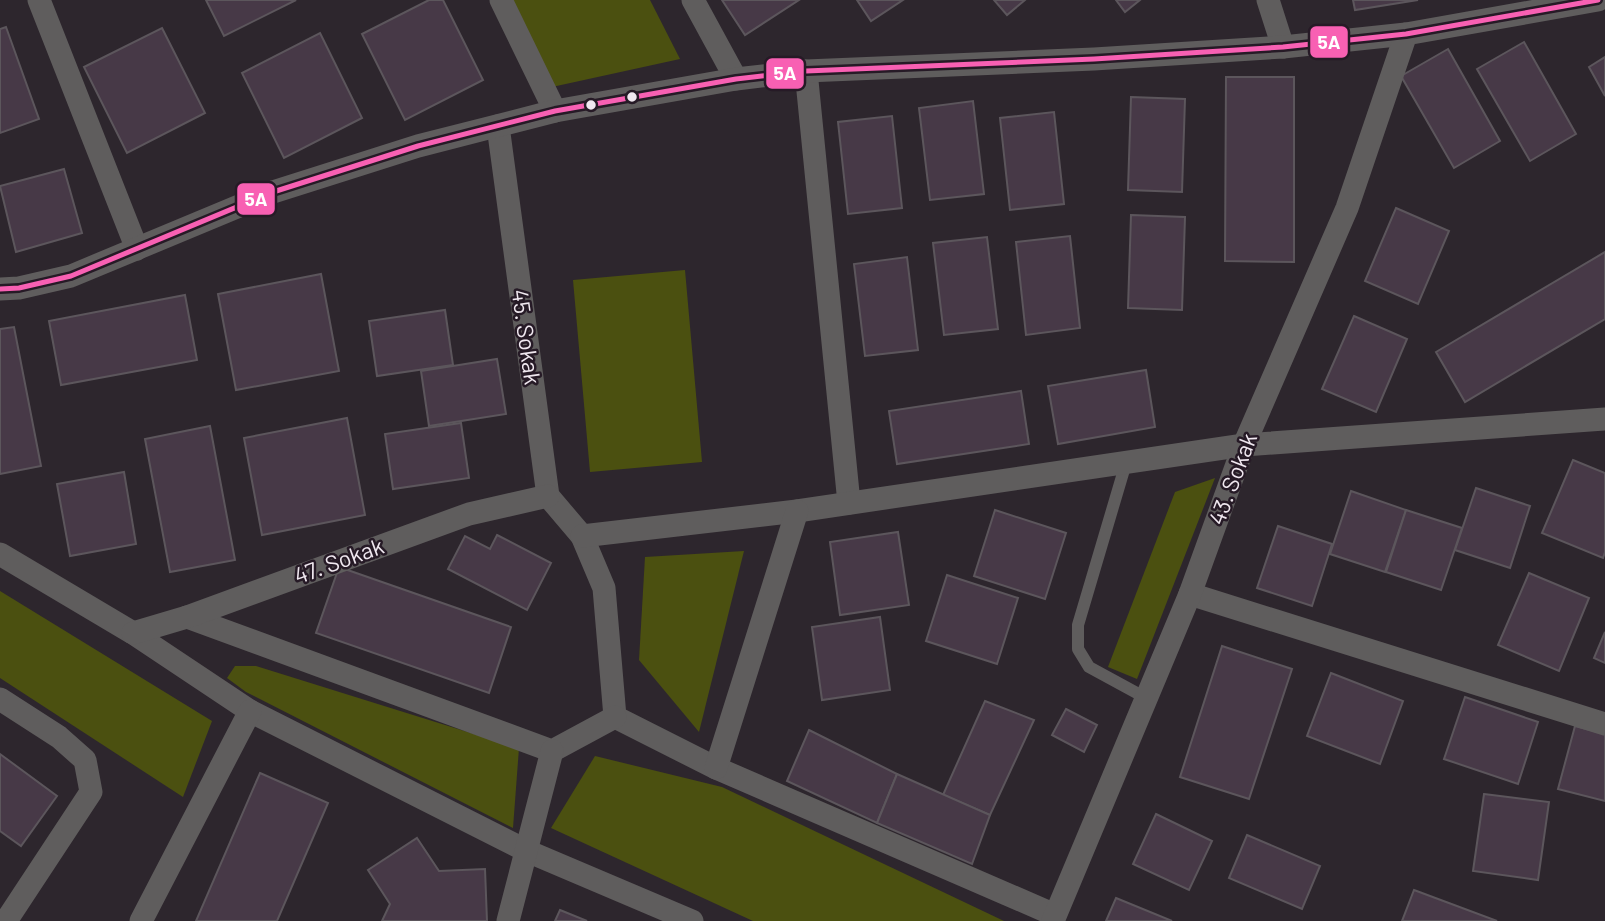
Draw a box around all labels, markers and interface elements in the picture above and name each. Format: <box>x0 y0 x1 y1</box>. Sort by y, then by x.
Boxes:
line badge: 5A <box>1309 25 1349 59</box>
text: 5A <box>1318 30 1341 53</box>
line badge: 5A <box>765 57 805 90</box>
text: 5A <box>774 61 797 84</box>
unlabelled marker <box>625 90 639 104</box>
unlabelled marker <box>584 98 598 112</box>
line badge: 5A <box>236 182 276 216</box>
text: 5A <box>245 187 268 210</box>
street label: 45. Sokak <box>506 287 548 386</box>
street label: 43. Sokak <box>1202 429 1262 529</box>
street label: 47. Sokak <box>290 531 387 589</box>

